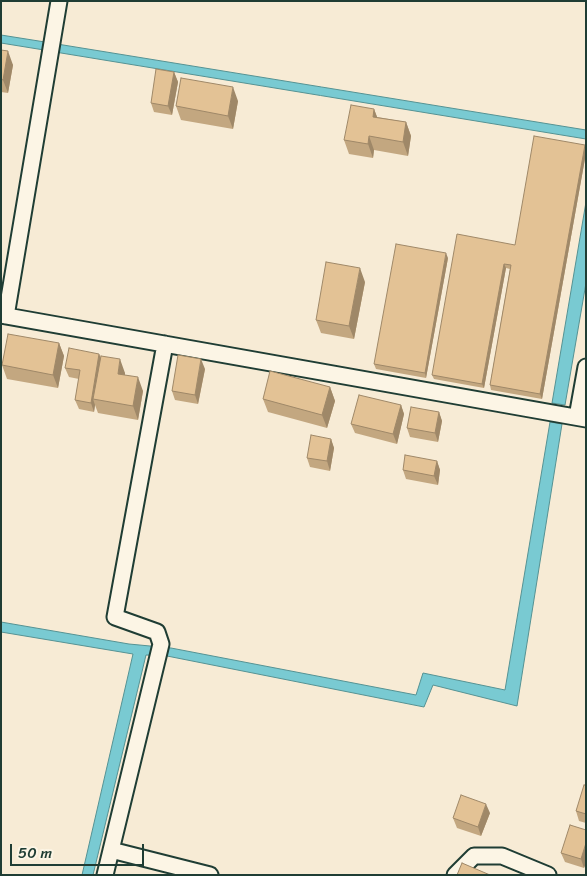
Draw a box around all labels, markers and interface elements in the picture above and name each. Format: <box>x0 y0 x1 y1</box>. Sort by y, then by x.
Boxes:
scale bar <box>12 834 146 866</box>
text: 50 m <box>18 840 52 866</box>

